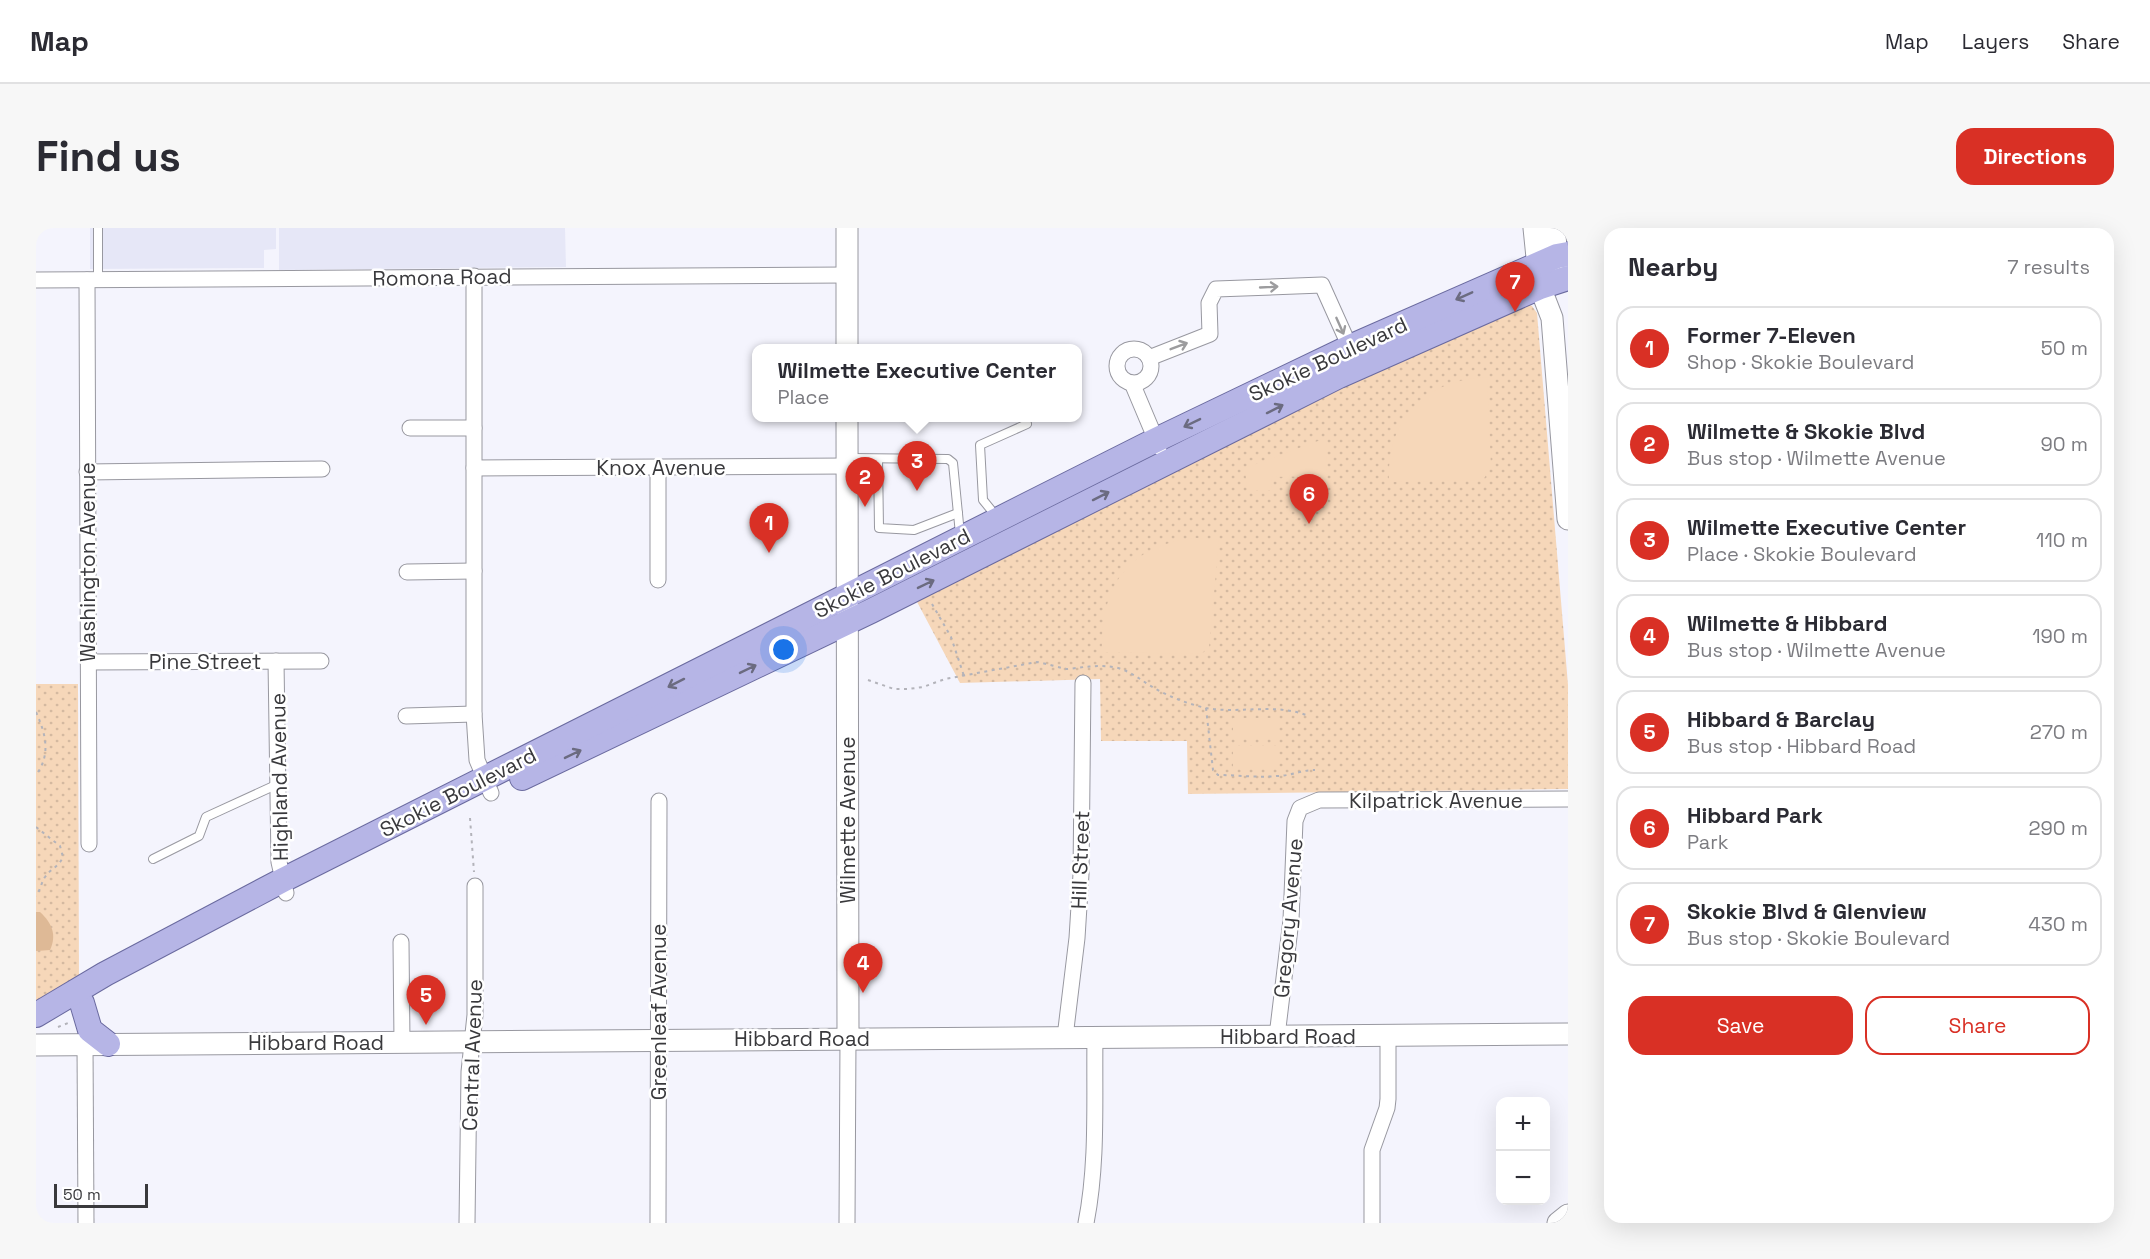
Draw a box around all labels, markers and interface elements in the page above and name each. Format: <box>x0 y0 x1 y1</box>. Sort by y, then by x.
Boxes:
text: Map <box>30 23 89 59</box>
text: Map <box>1885 28 1929 55</box>
text: Layers <box>1962 28 2029 55</box>
text: Share <box>2062 28 2120 55</box>
button: Directions <box>1956 128 2114 185</box>
text: Find us <box>36 130 181 183</box>
text: Nearby <box>1628 250 1718 284</box>
text: 7 results <box>2007 254 2090 280</box>
street label: Romona Road <box>372 262 512 292</box>
pin: 7 <box>1496 262 1534 312</box>
one-way arrow <box>1259 282 1279 293</box>
one-way arrow <box>1456 291 1474 303</box>
street label: Skokie Boulevard <box>1244 310 1412 408</box>
one-way arrow <box>1336 317 1347 335</box>
text: Former 7-Eleven <box>1687 321 1856 349</box>
text: 1 <box>1645 335 1654 361</box>
text: 50 m <box>2041 335 2088 361</box>
one-way arrow <box>1170 340 1188 351</box>
popup <box>752 344 1082 422</box>
text: Shop · Skokie Boulevard <box>1687 349 1914 375</box>
text: Wilmette Executive Center <box>777 356 1057 384</box>
text: Place <box>777 384 829 410</box>
one-way arrow <box>1265 402 1283 414</box>
one-way arrow <box>1184 417 1202 429</box>
text: Wilmette & Skokie Blvd <box>1687 417 1925 445</box>
text: 2 <box>1644 431 1655 457</box>
text: 90 m <box>2041 431 2088 457</box>
pin: 3 <box>898 442 936 491</box>
text: Bus stop · Wilmette Avenue <box>1687 445 1946 471</box>
street label: Knox Avenue <box>596 454 726 481</box>
pin: 2 <box>846 458 884 507</box>
street label: Washington Avenue <box>74 462 101 662</box>
pin: 6 <box>1290 474 1328 524</box>
one-way arrow <box>1091 490 1109 502</box>
pin: 1 <box>750 504 788 553</box>
text: Wilmette Executive Center <box>1687 513 1966 541</box>
street label: Skokie Boulevard <box>809 522 975 624</box>
text: 3 <box>1643 527 1656 553</box>
text: 110 m <box>2036 527 2088 553</box>
text: Place · Skokie Boulevard <box>1687 541 1917 567</box>
one-way arrow <box>917 578 935 589</box>
text: Wilmette & Hibbard <box>1687 609 1887 637</box>
text: 4 <box>1643 623 1656 649</box>
text: 190 m <box>2032 623 2088 649</box>
your location <box>769 635 798 664</box>
text: Bus stop · Wilmette Avenue <box>1687 637 1946 663</box>
street label: Pine Street <box>149 648 261 675</box>
one-way arrow <box>739 663 757 674</box>
one-way arrow <box>667 678 685 689</box>
street label: Highland Avenue <box>264 693 294 861</box>
text: Hibbard & Barclay <box>1687 705 1875 733</box>
text: 5 <box>1644 719 1656 745</box>
text: 270 m <box>2030 719 2088 745</box>
text: Bus stop · Hibbard Road <box>1687 733 1916 759</box>
street label: Wilmette Avenue <box>834 736 861 904</box>
street label: Skokie Boulevard <box>375 741 541 843</box>
one-way arrow <box>563 747 581 759</box>
street label: Kilpatrick Avenue <box>1349 787 1523 814</box>
text: Hibbard Park <box>1687 801 1823 829</box>
street label: Hill Street <box>1065 810 1095 910</box>
text: 6 <box>1643 815 1656 841</box>
text: 290 m <box>2029 815 2088 841</box>
text: Park <box>1687 829 1729 855</box>
street label: Gregory Avenue <box>1268 837 1308 999</box>
text: Skokie Blvd & Glenview <box>1687 897 1927 925</box>
text: 7 <box>1644 911 1655 937</box>
text: 430 m <box>2028 911 2088 937</box>
street label: Greenleaf Avenue <box>645 924 672 1100</box>
text: Bus stop · Skokie Boulevard <box>1687 925 1950 951</box>
pin: 4 <box>844 944 882 993</box>
pin: 5 <box>406 976 446 1025</box>
street label: Central Avenue <box>456 978 488 1132</box>
button: Save <box>1628 996 1853 1055</box>
button: Share <box>1865 996 2090 1055</box>
street label: Hibbard Road <box>1220 1023 1356 1050</box>
street label: Hibbard Road <box>734 1025 870 1052</box>
street label: Hibbard Road <box>248 1029 384 1056</box>
map controls <box>1496 1097 1550 1205</box>
button: + <box>1496 1097 1550 1151</box>
button: − <box>1496 1151 1550 1205</box>
scale bar <box>54 1181 148 1208</box>
text: 50 m <box>63 1184 101 1205</box>

